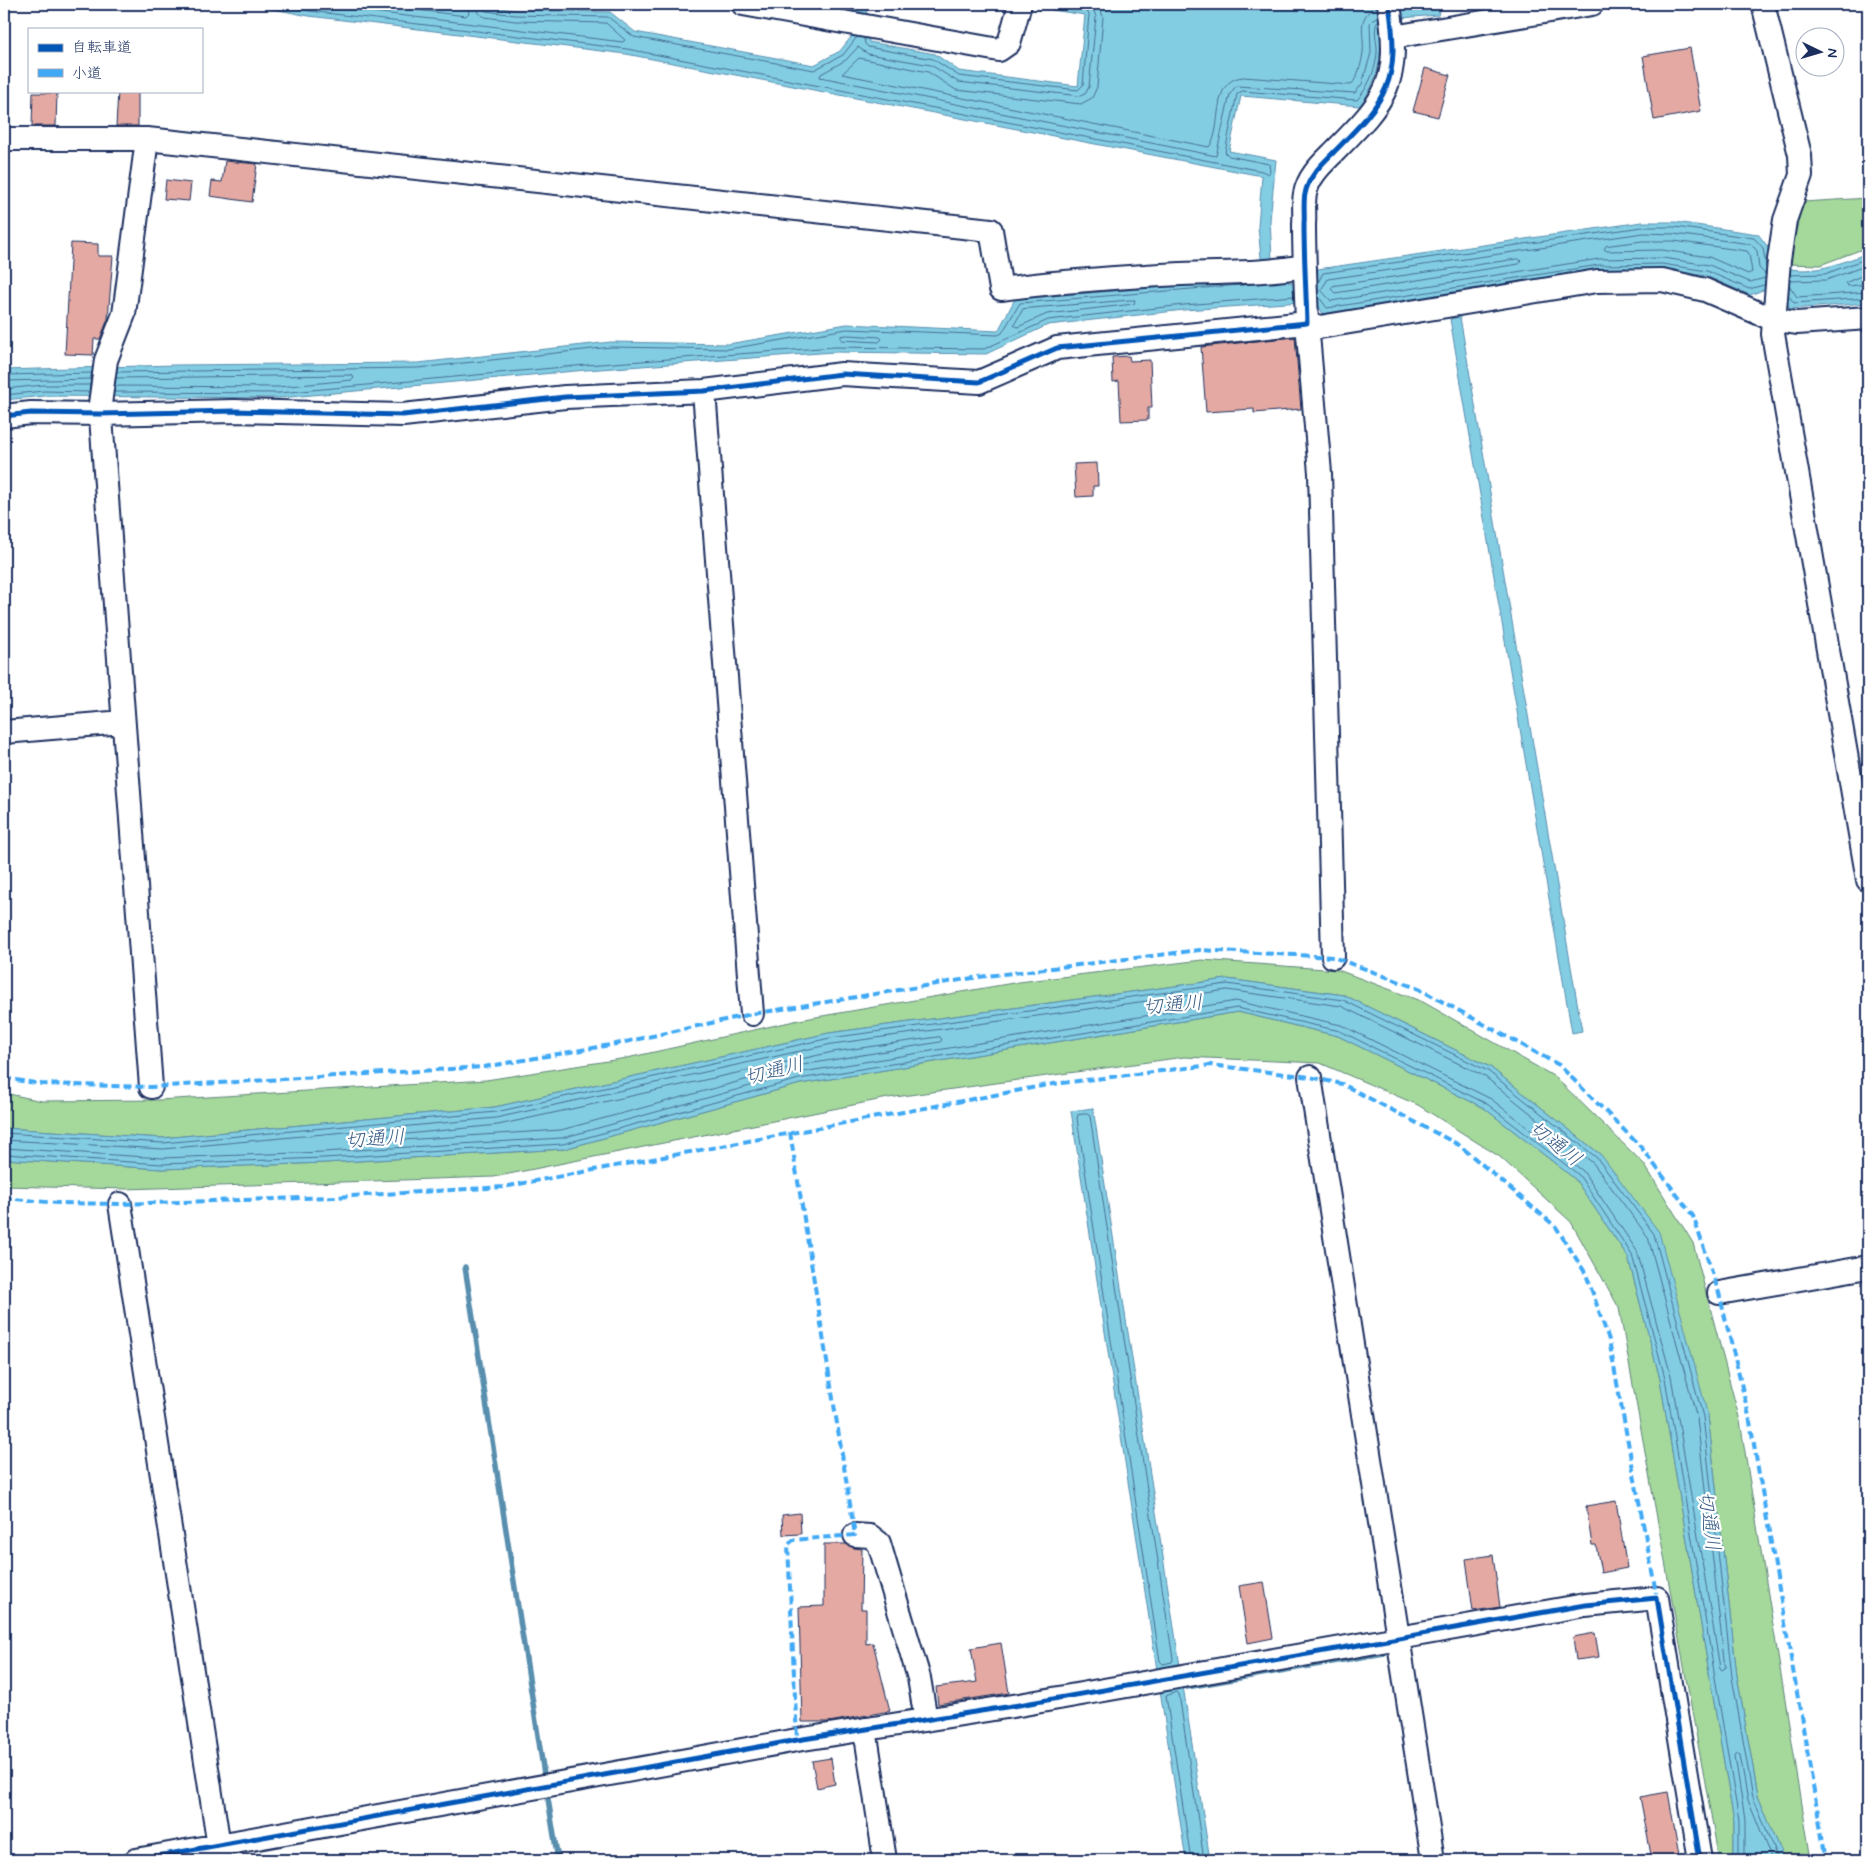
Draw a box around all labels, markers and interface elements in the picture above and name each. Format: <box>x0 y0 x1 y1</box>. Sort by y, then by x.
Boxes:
legend <box>28 28 202 92</box>
north arrow <box>1794 28 1844 78</box>
text: 自転車道 <box>72 38 132 58</box>
text: N <box>1823 48 1841 58</box>
text: 小道 <box>72 64 102 84</box>
water label: 切通川 <box>1142 989 1204 1022</box>
water label: 切通川 <box>742 1051 807 1092</box>
water label: 切通川 <box>1523 1115 1587 1173</box>
water label: 切通川 <box>344 1124 406 1155</box>
water label: 切通川 <box>1691 1490 1726 1553</box>

